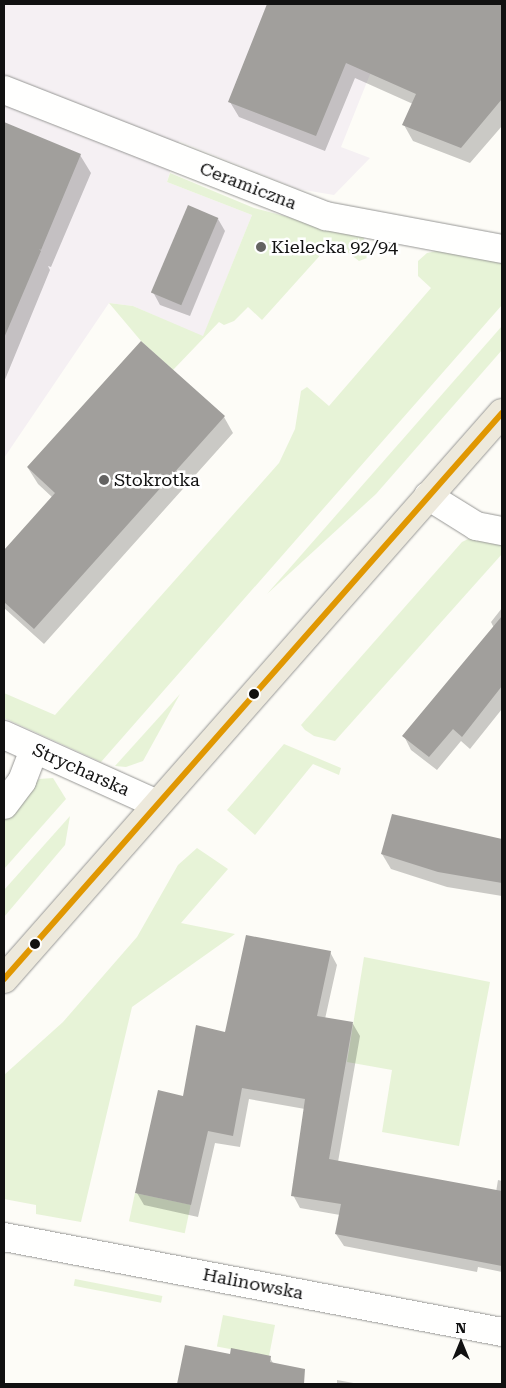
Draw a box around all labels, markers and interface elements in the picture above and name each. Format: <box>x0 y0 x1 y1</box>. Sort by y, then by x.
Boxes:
street label: Ceramiczna <box>197 158 299 214</box>
place label: Kielecka 92/94 <box>271 236 398 258</box>
marker: Kielecka 92/94 <box>255 241 267 253</box>
place label: Stokrotka <box>114 469 200 491</box>
marker: Stokrotka <box>98 474 110 486</box>
unlabelled marker <box>249 689 259 699</box>
street label: Strycharska <box>29 739 133 801</box>
unlabelled marker <box>30 939 40 949</box>
street label: Halinowska <box>201 1264 305 1304</box>
north arrow <box>436 1318 486 1368</box>
text: N <box>456 1320 466 1336</box>

